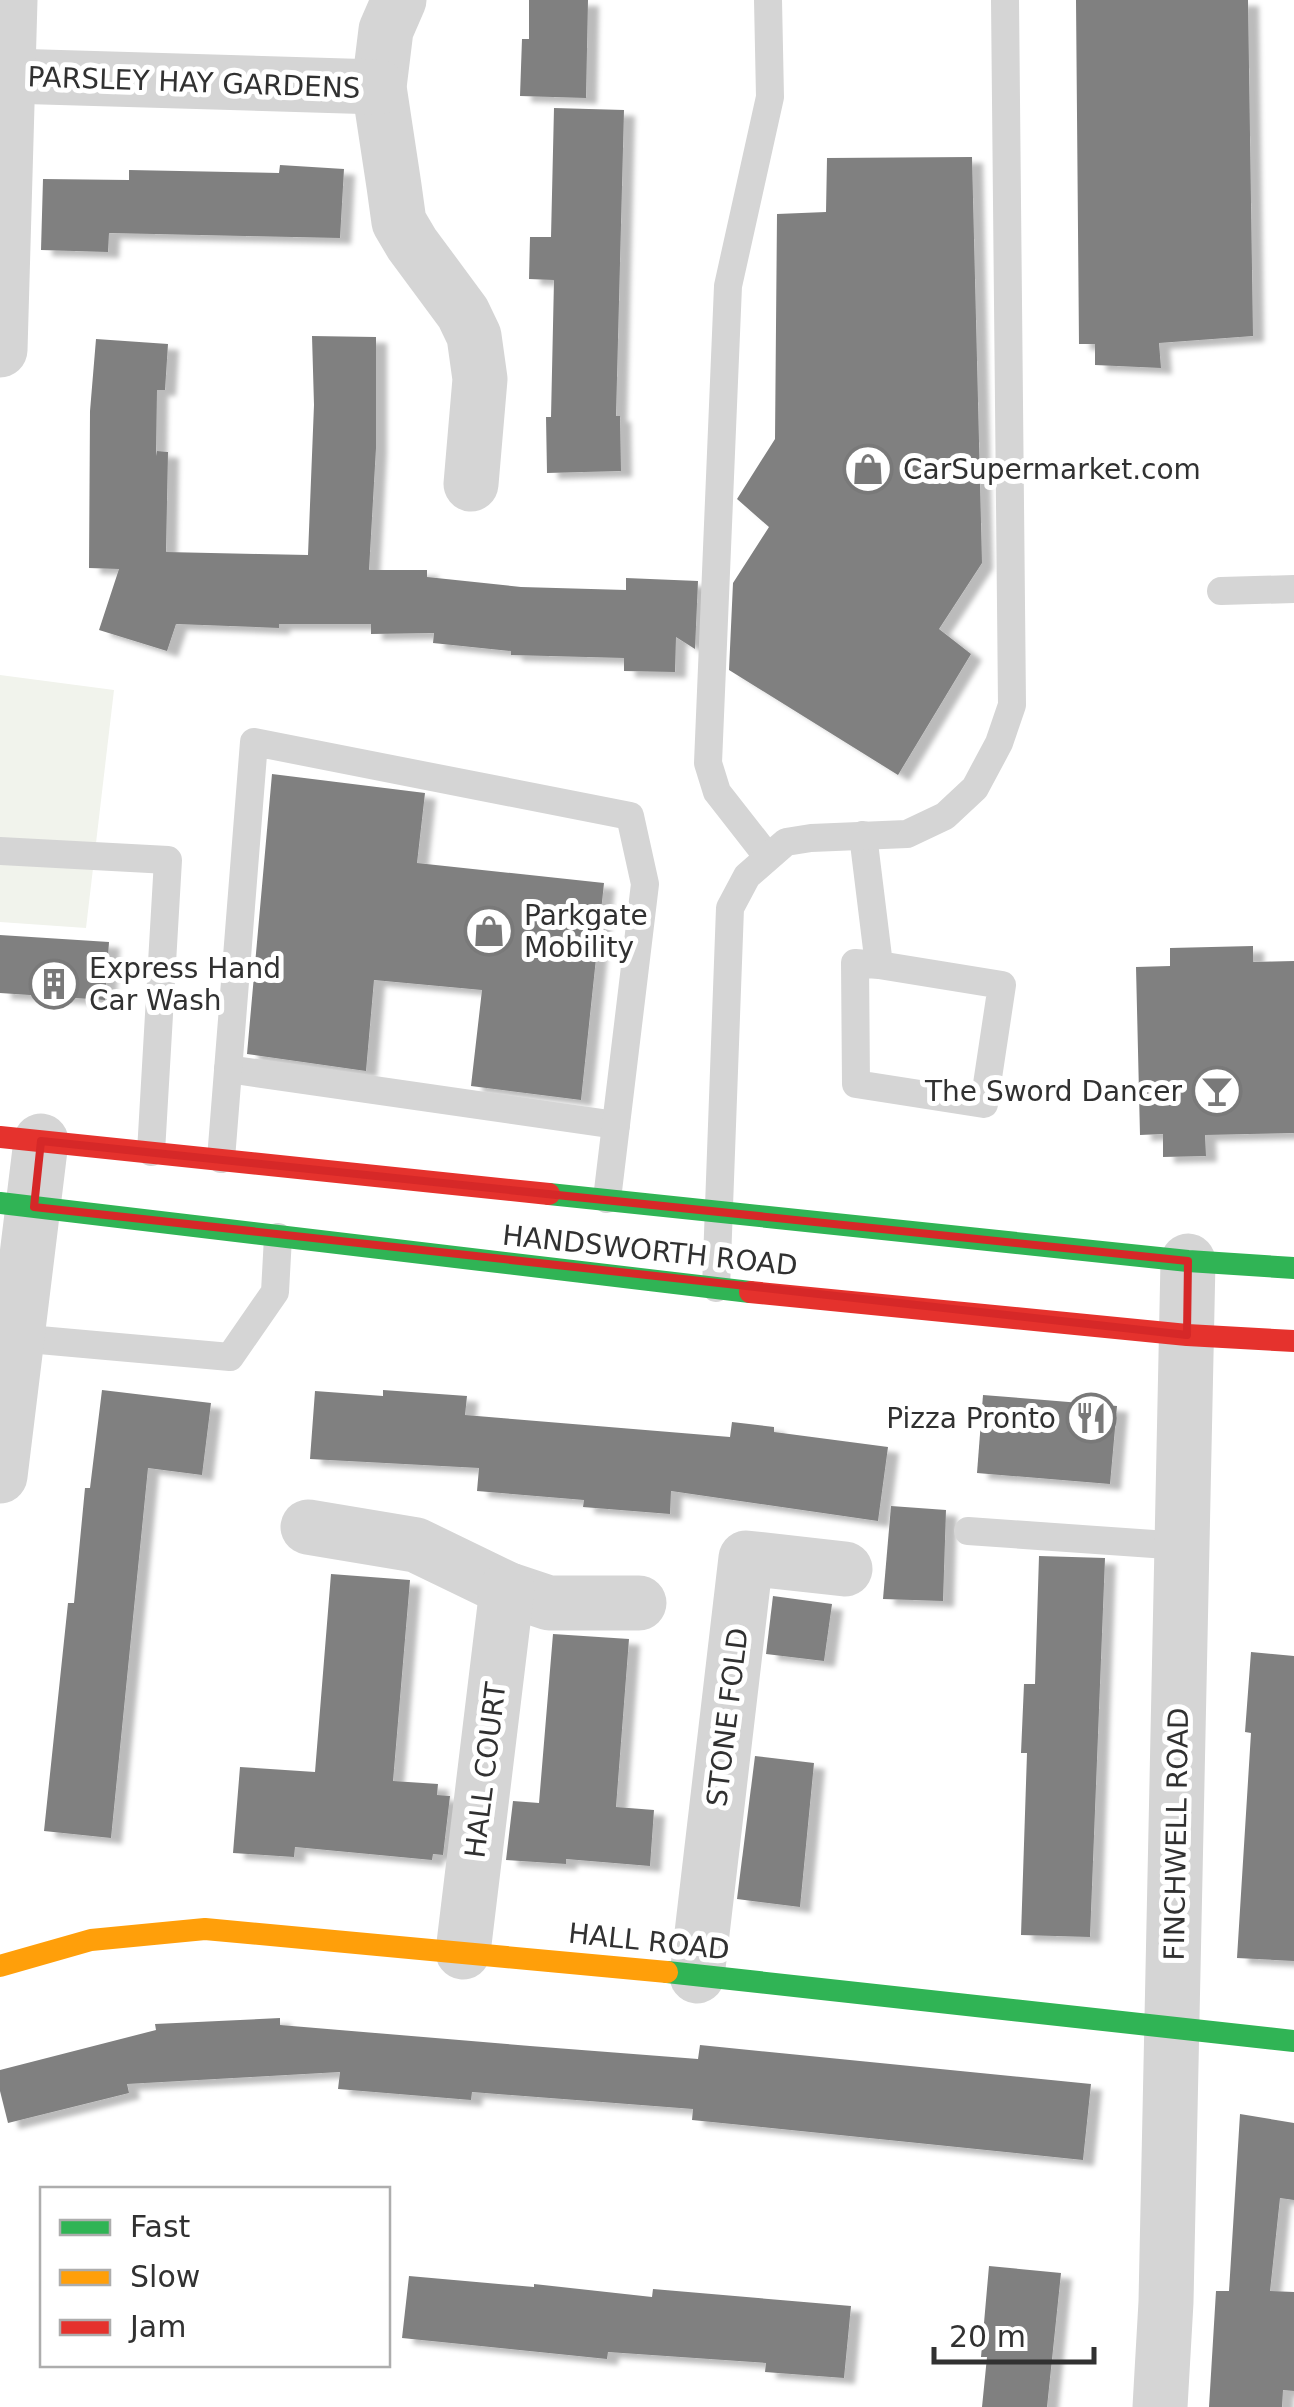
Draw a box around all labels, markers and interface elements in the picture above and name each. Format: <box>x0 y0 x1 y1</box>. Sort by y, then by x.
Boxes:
street label: PARSLEY HAY GARDENS <box>27 60 361 105</box>
shop icon: CarSupermarket.com <box>842 443 894 495</box>
place label: CarSupermarket.com <box>903 453 1201 486</box>
place label: Parkgate Mobility <box>524 899 648 964</box>
shop icon: Parkgate Mobility <box>463 905 515 957</box>
place label: Express Hand Car Wash <box>89 952 281 1017</box>
building icon: Express Hand Car Wash <box>28 958 80 1010</box>
bar icon: The Sword Dancer <box>1191 1065 1243 1117</box>
place label: The Sword Dancer <box>924 1075 1182 1108</box>
street label: HANDSWORTH ROAD <box>501 1219 799 1282</box>
restaurant icon: Pizza Pronto <box>1065 1392 1117 1444</box>
place label: Pizza Pronto <box>886 1402 1056 1435</box>
street label: STONE FOLD <box>700 1626 755 1808</box>
street label: HALL COURT <box>458 1679 513 1860</box>
street label: FINCHWELL ROAD <box>1158 1707 1195 1961</box>
street label: HALL ROAD <box>567 1917 731 1966</box>
legend <box>40 2187 390 2367</box>
text: Fast <box>130 2209 191 2244</box>
text: Slow <box>130 2259 200 2294</box>
scale bar <box>934 2302 1094 2364</box>
text: Jam <box>128 2309 186 2344</box>
text: 20 m <box>949 2319 1026 2354</box>

